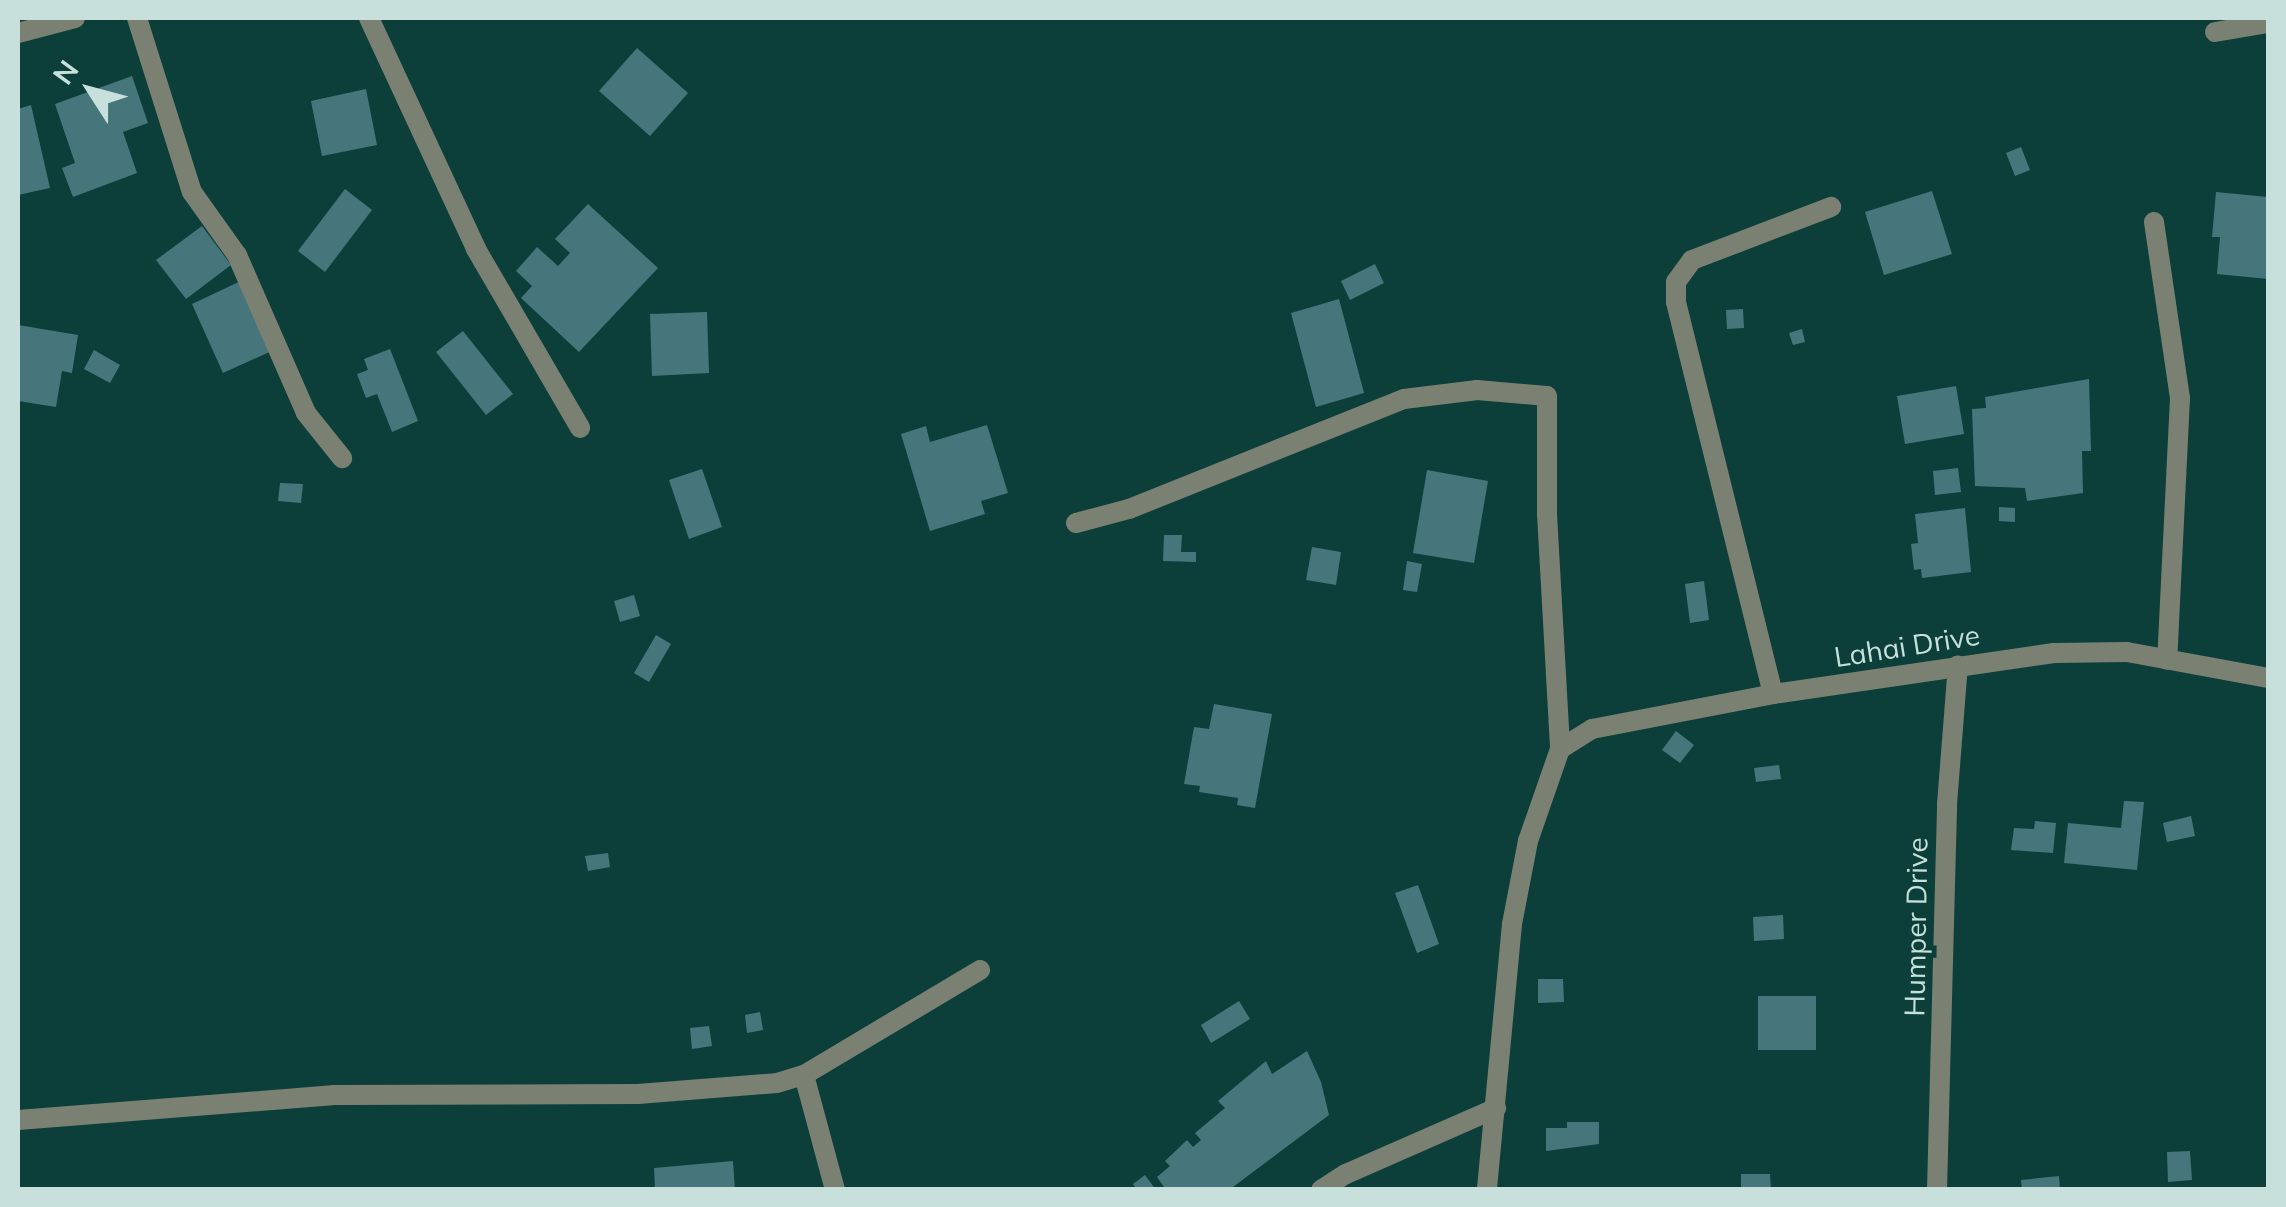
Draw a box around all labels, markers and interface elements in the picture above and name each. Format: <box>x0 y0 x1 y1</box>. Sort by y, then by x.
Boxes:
north arrow <box>40 40 140 140</box>
text: N <box>45 53 86 91</box>
street label: Lahai Drive <box>1832 618 1982 674</box>
street label: Humper Drive <box>1898 837 1934 1017</box>

